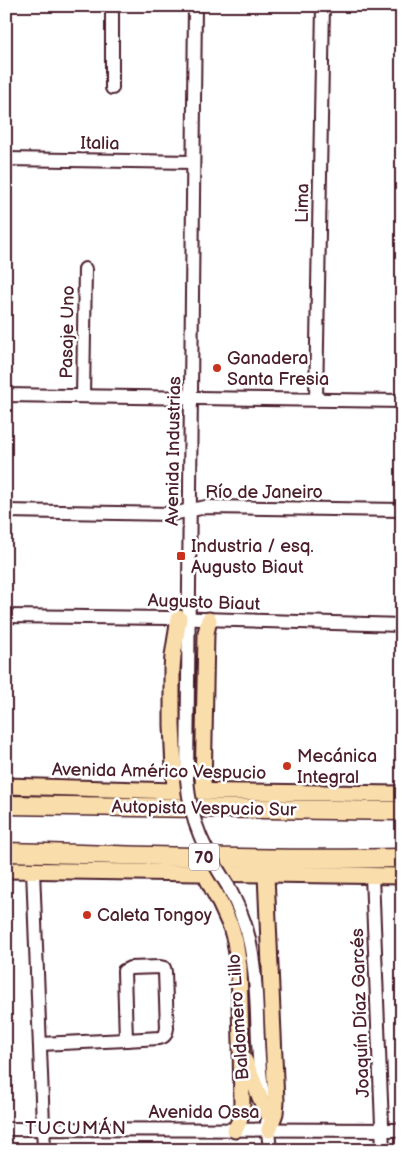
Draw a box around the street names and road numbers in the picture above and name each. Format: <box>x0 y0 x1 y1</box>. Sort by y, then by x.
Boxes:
street label: Italia <box>80 133 120 154</box>
street label: Lima <box>292 183 313 223</box>
street label: Pasaje Uno <box>56 285 79 379</box>
street label: Avenida Industrias <box>162 376 185 526</box>
street label: Río de Janeiro <box>205 482 323 503</box>
street label: Augusto Biaut <box>147 590 261 615</box>
street label: Avenida Américo Vespucio <box>52 759 266 784</box>
street label: Autopista Vespucio Sur <box>112 796 297 821</box>
road number: 70 <box>189 844 219 870</box>
street label: Joaquín Díaz Garcés <box>347 928 374 1098</box>
street label: Baldomero Lillo <box>224 953 253 1081</box>
street label: Avenida Ossa <box>148 1102 260 1123</box>

